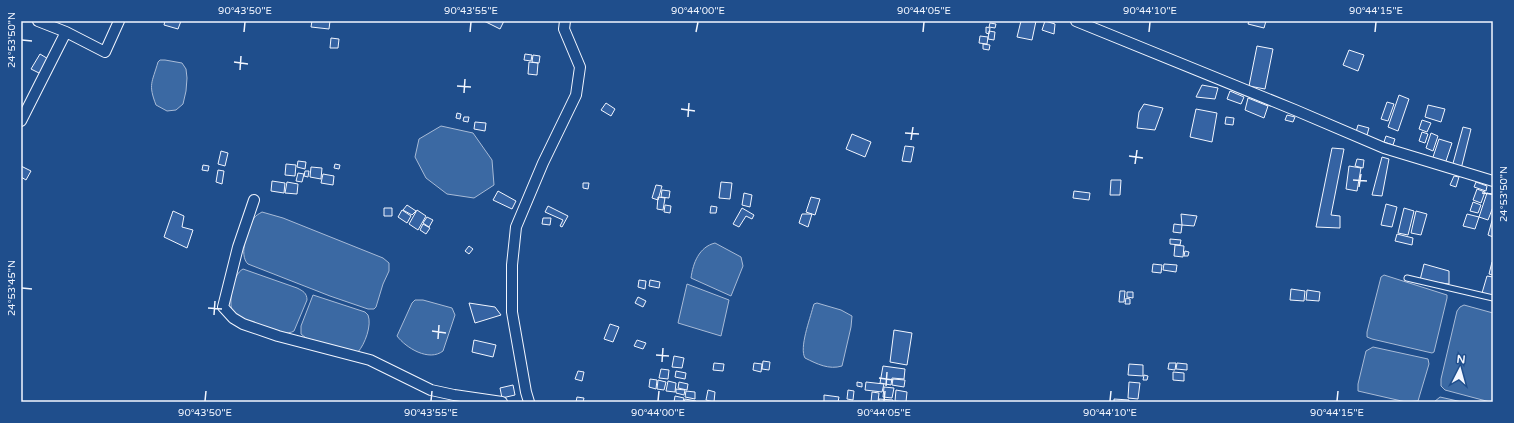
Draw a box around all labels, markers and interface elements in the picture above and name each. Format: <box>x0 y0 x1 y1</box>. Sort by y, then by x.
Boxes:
text: 90°43'50"E <box>218 5 272 17</box>
text: 90°43'55"E <box>444 5 498 17</box>
text: 90°44'00"E <box>671 5 725 17</box>
text: 90°44'05"E <box>897 5 951 17</box>
text: 90°44'10"E <box>1123 5 1177 17</box>
text: 90°44'15"E <box>1349 5 1403 17</box>
text: 24°53'50"N <box>6 12 18 68</box>
text: 24°53'50"N <box>1498 166 1510 222</box>
text: 24°53'45"N <box>6 260 18 316</box>
north arrow <box>1440 349 1480 389</box>
text: N <box>1456 353 1466 366</box>
text: 90°43'50"E <box>178 407 232 419</box>
text: 90°43'55"E <box>404 407 458 419</box>
text: 90°44'00"E <box>631 407 685 419</box>
text: 90°44'05"E <box>857 407 911 419</box>
text: 90°44'10"E <box>1083 407 1137 419</box>
text: 90°44'15"E <box>1310 407 1364 419</box>

